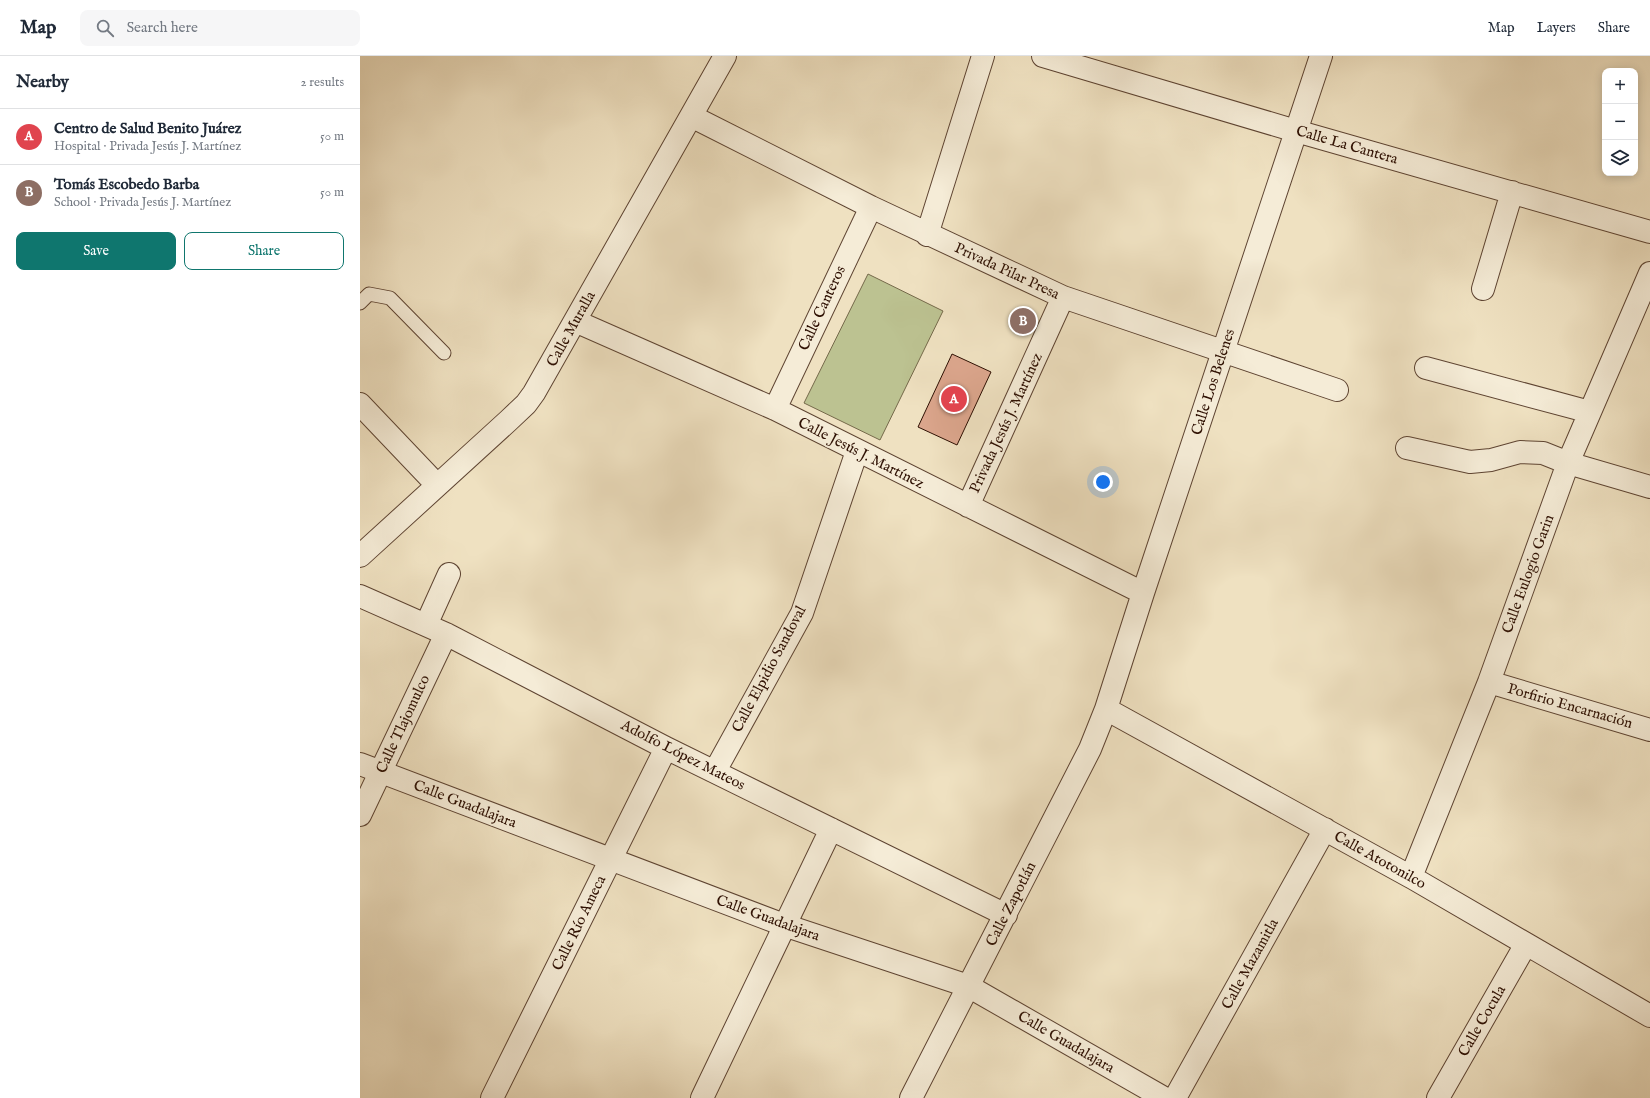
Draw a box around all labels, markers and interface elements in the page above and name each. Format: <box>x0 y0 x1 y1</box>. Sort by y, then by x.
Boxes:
search box <box>80 10 360 46</box>
text: Map <box>20 16 56 40</box>
icon: search <box>94 17 116 39</box>
text: Search here <box>126 18 198 37</box>
text: Map <box>1488 19 1515 37</box>
text: Layers <box>1537 19 1576 37</box>
text: Share <box>1598 19 1630 37</box>
map controls <box>1602 68 1638 176</box>
button: + <box>1602 68 1638 104</box>
text: Nearby <box>16 72 69 93</box>
text: 2 results <box>300 74 344 91</box>
button: − <box>1602 104 1638 140</box>
text: Centro de Salud Benito Juárez <box>54 119 242 138</box>
street label: Calle La Cantera <box>1294 121 1401 169</box>
text: A <box>25 128 33 145</box>
text: 50 m <box>320 128 344 145</box>
text: Hospital · Privada Jesús J. Martínez <box>54 138 241 155</box>
button: layers <box>1602 140 1638 176</box>
text: Tomás Escobedo Barba <box>54 175 199 194</box>
text: B <box>25 184 33 201</box>
text: 50 m <box>320 184 344 201</box>
text: School · Privada Jesús J. Martínez <box>54 194 231 211</box>
button: Save <box>16 232 176 270</box>
button: Share <box>184 232 344 270</box>
street label: Privada Pilar Presa <box>951 238 1063 304</box>
street label: Calle Canteros <box>794 262 850 354</box>
street label: Calle Muralla <box>542 287 600 370</box>
pin: B <box>1010 306 1036 336</box>
street label: Calle Los Belenes <box>1187 326 1239 438</box>
street label: Privada Jesús J. Martínez <box>965 350 1047 496</box>
pin: A <box>941 384 967 414</box>
street label: Calle Jesús J. Martínez <box>795 413 927 493</box>
your location <box>1093 472 1113 492</box>
street label: Calle Eulogio Garin <box>1498 512 1558 636</box>
street label: Calle Elpidio Sandoval <box>728 602 811 736</box>
street label: Calle Tlajomulco <box>372 672 434 776</box>
street label: Porfirio Encarnación <box>1505 679 1635 733</box>
street label: Adolfo López Mateos <box>617 715 748 795</box>
street label: Calle Guadalajara <box>411 776 520 833</box>
street label: Calle Atotonilco <box>1331 827 1429 893</box>
street label: Calle Zapotlán <box>982 858 1040 950</box>
street label: Calle Río Ameca <box>548 872 610 974</box>
street label: Calle Guadalajara <box>714 890 823 946</box>
street label: Calle Mazamitla <box>1217 915 1283 1013</box>
street label: Calle Cocula <box>1454 982 1510 1060</box>
street label: Calle Guadalajara <box>1014 1007 1118 1078</box>

